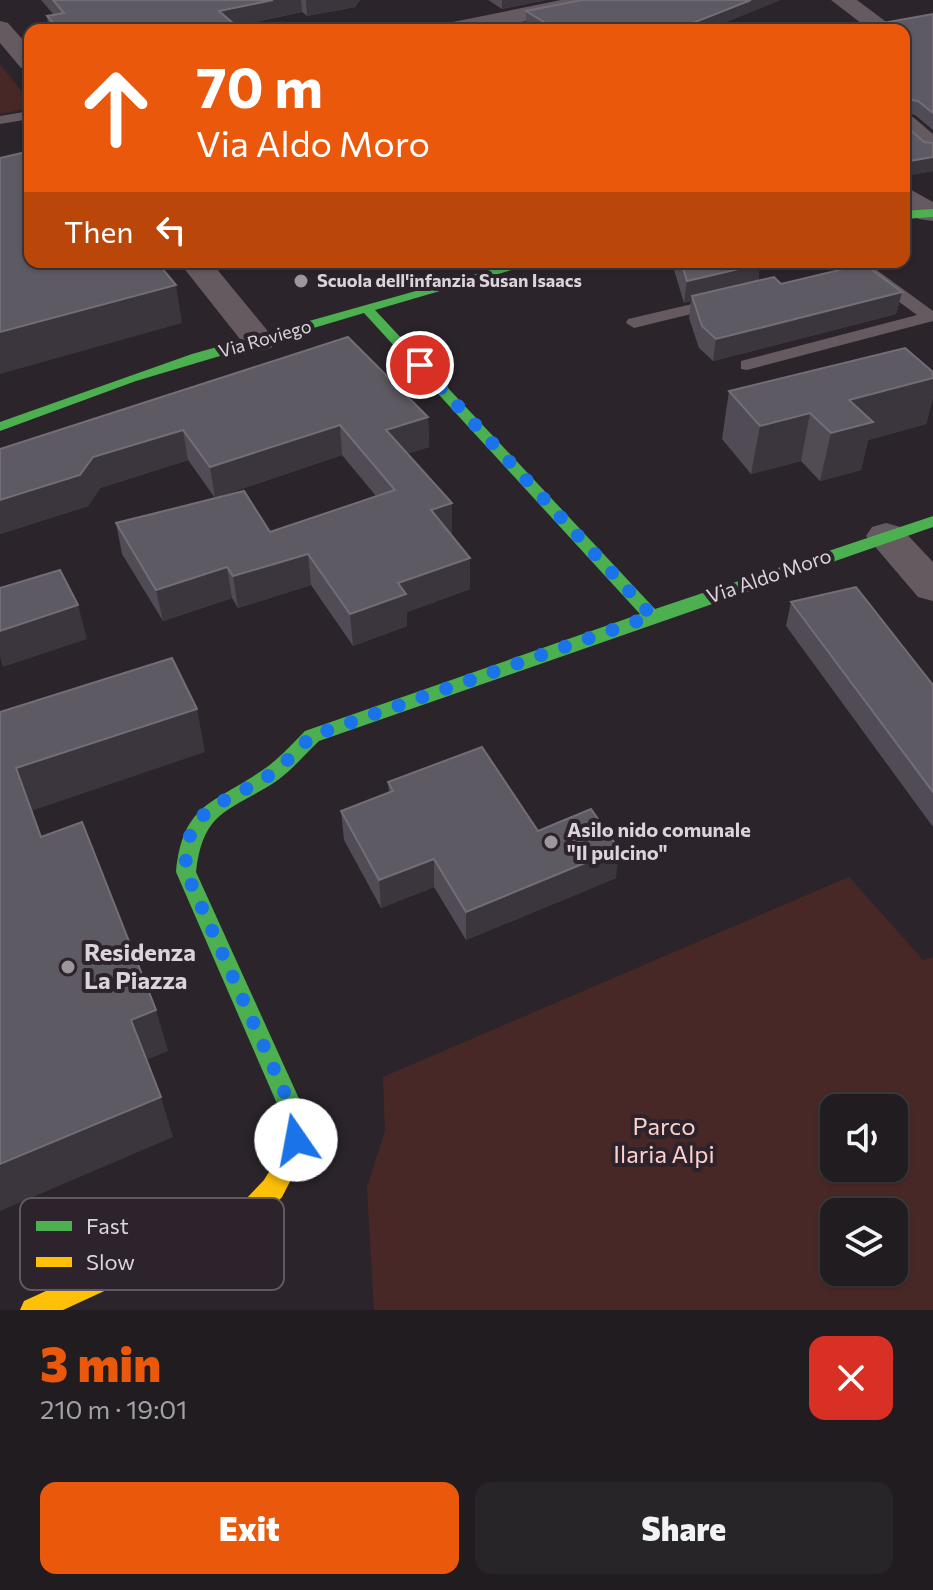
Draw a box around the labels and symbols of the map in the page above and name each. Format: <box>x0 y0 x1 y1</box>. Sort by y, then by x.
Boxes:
place label: Scuola dell'infanzia Susan Isaacs <box>317 269 582 291</box>
marker: Scuola dell'infanzia Susan Isaacs <box>292 272 310 290</box>
street label: Via Roviego <box>216 314 314 362</box>
pin <box>386 331 454 399</box>
street label: Via Aldo Moro <box>703 543 834 608</box>
place label: Asilo nido comunale "Il pulcino" <box>567 817 751 864</box>
marker: Asilo nido comunale "Il pulcino" <box>542 833 560 851</box>
place label: Residenza La Piazza <box>84 937 196 994</box>
marker: Residenza La Piazza <box>59 958 77 976</box>
position arrow <box>254 1098 338 1182</box>
park label: Parco Ilaria Alpi <box>613 1111 715 1168</box>
legend <box>20 1198 284 1290</box>
text: Fast <box>86 1212 129 1239</box>
text: Slow <box>86 1248 135 1275</box>

